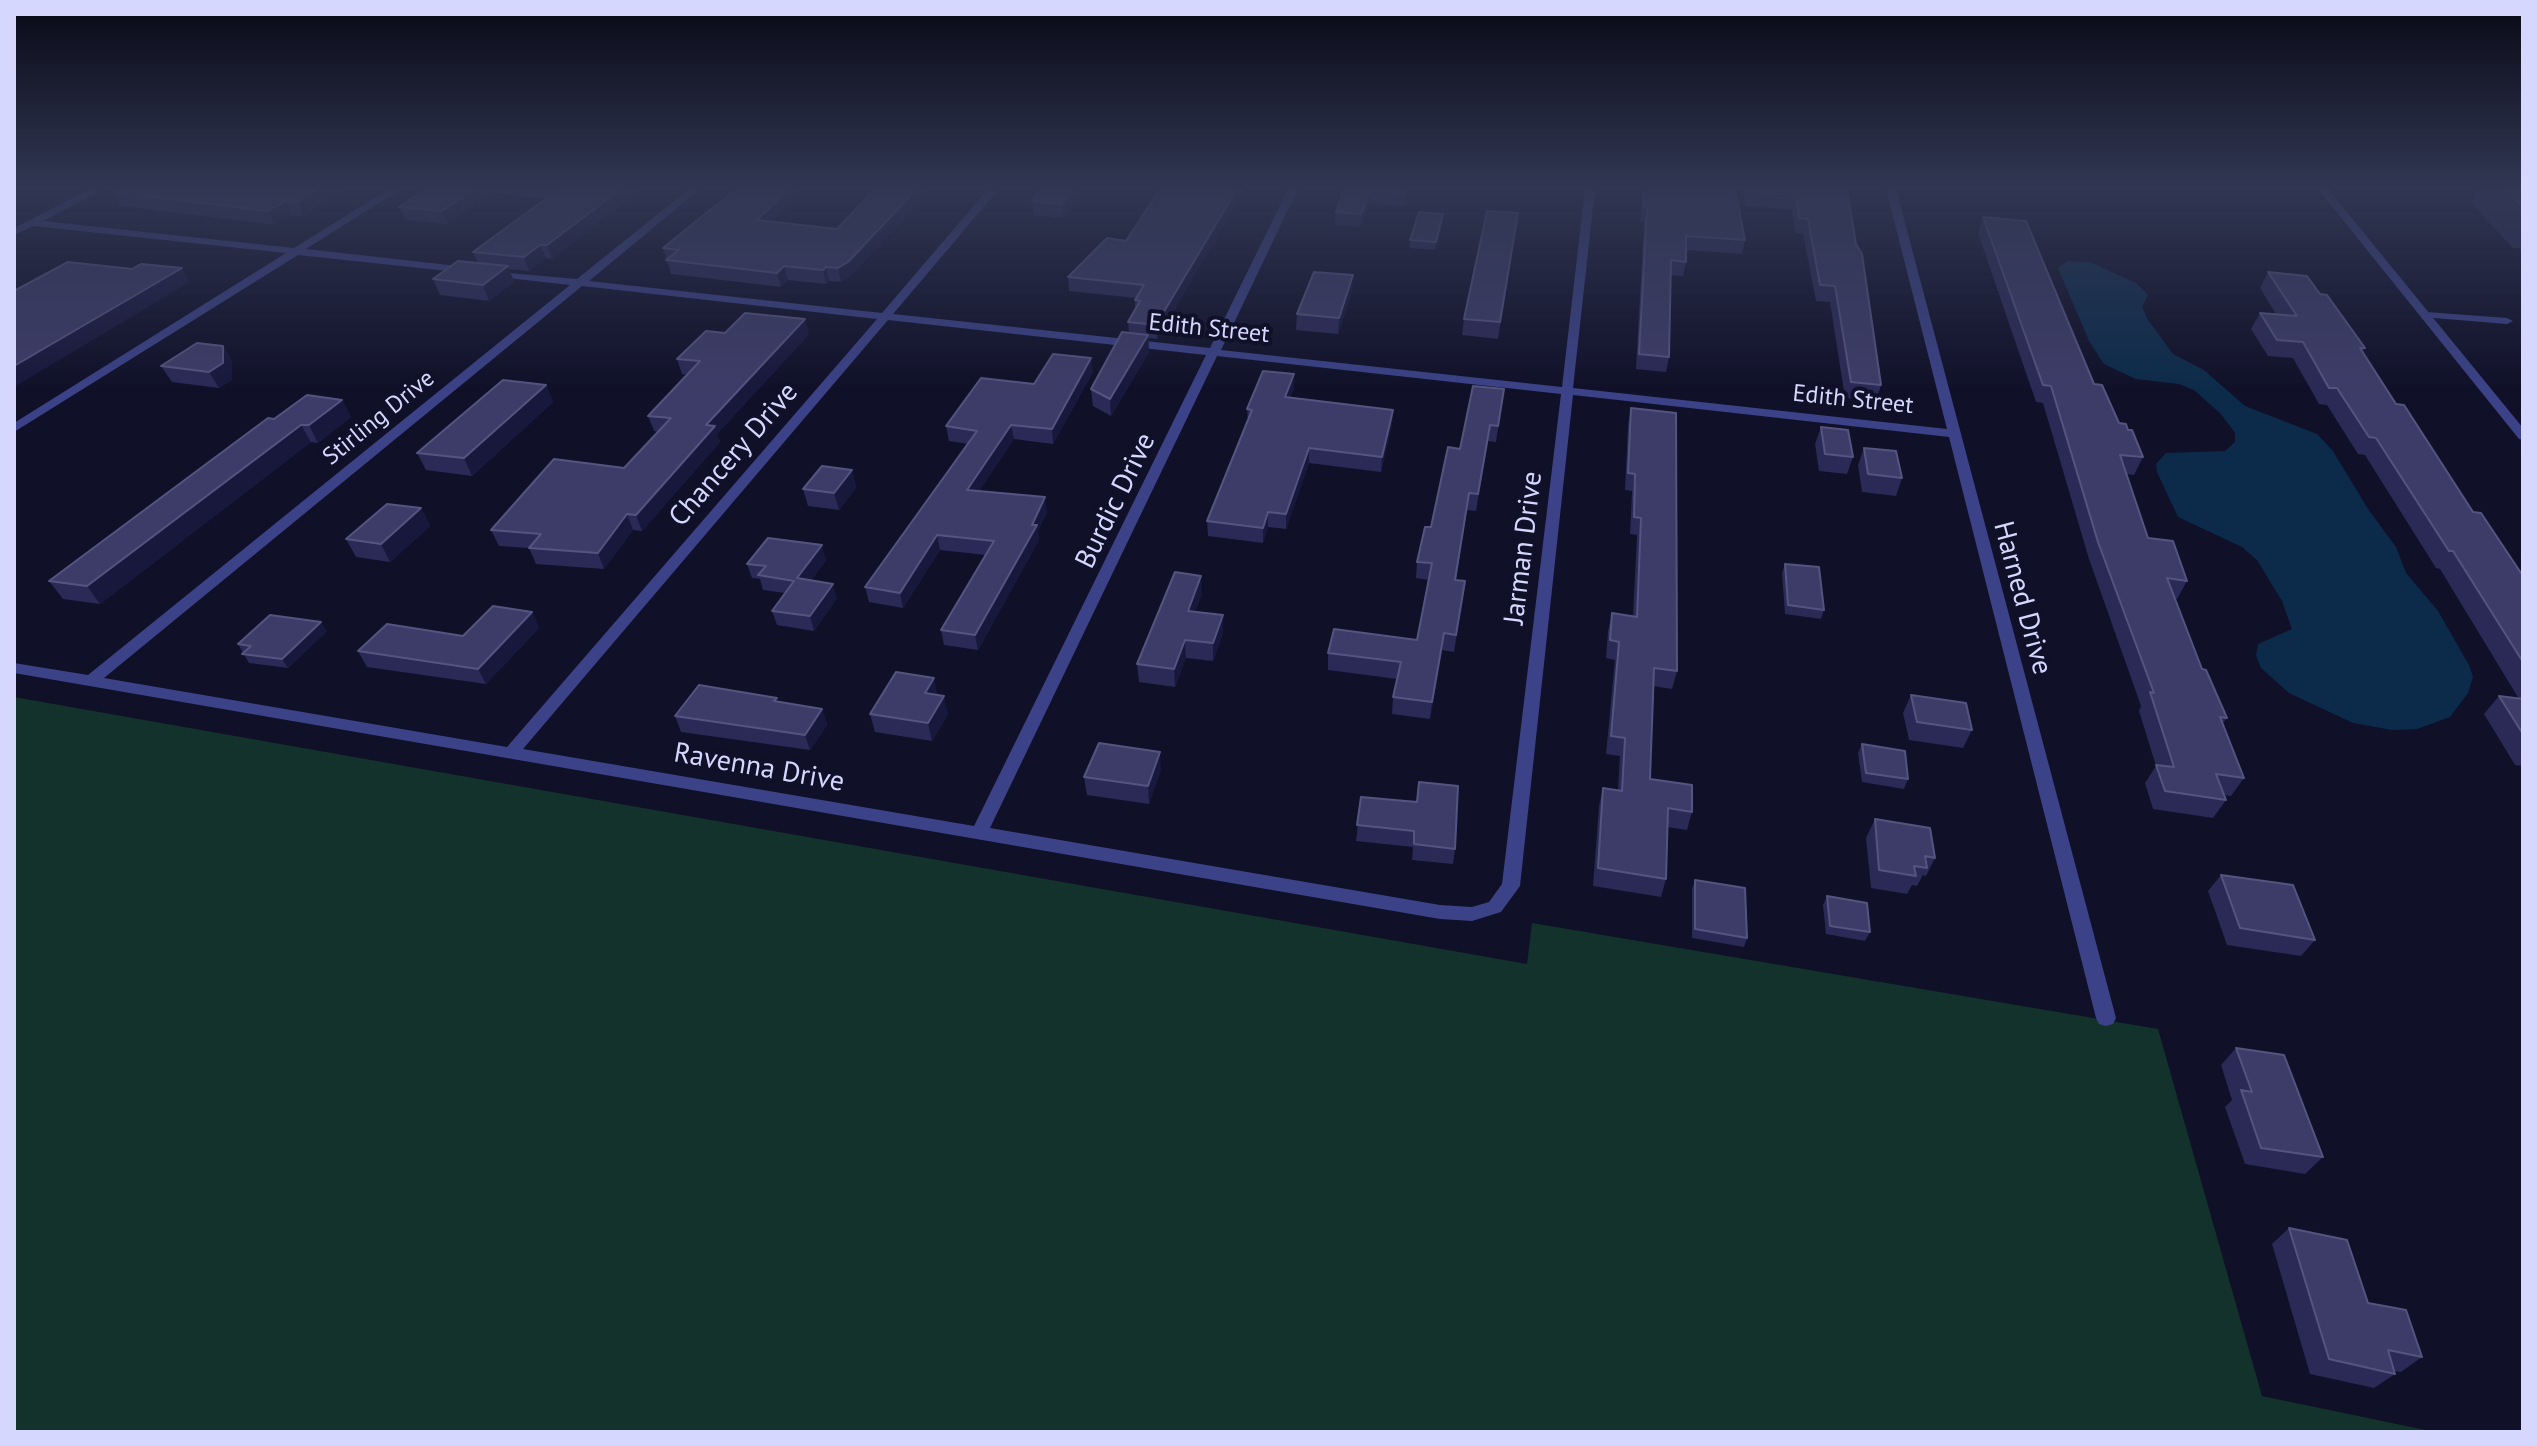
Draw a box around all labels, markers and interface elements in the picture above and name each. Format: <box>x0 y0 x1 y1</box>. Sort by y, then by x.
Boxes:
street label: Edith Street <box>1147 308 1271 350</box>
street label: Stirling Drive <box>317 364 441 472</box>
street label: Chancery Drive <box>662 376 806 534</box>
street label: Edith Street <box>1791 379 1915 421</box>
street label: Burdic Drive <box>1069 428 1163 574</box>
street label: Jarman Drive <box>1498 470 1550 626</box>
street label: Harned Drive <box>1985 518 2059 678</box>
street label: Ravenna Drive <box>671 736 847 800</box>

